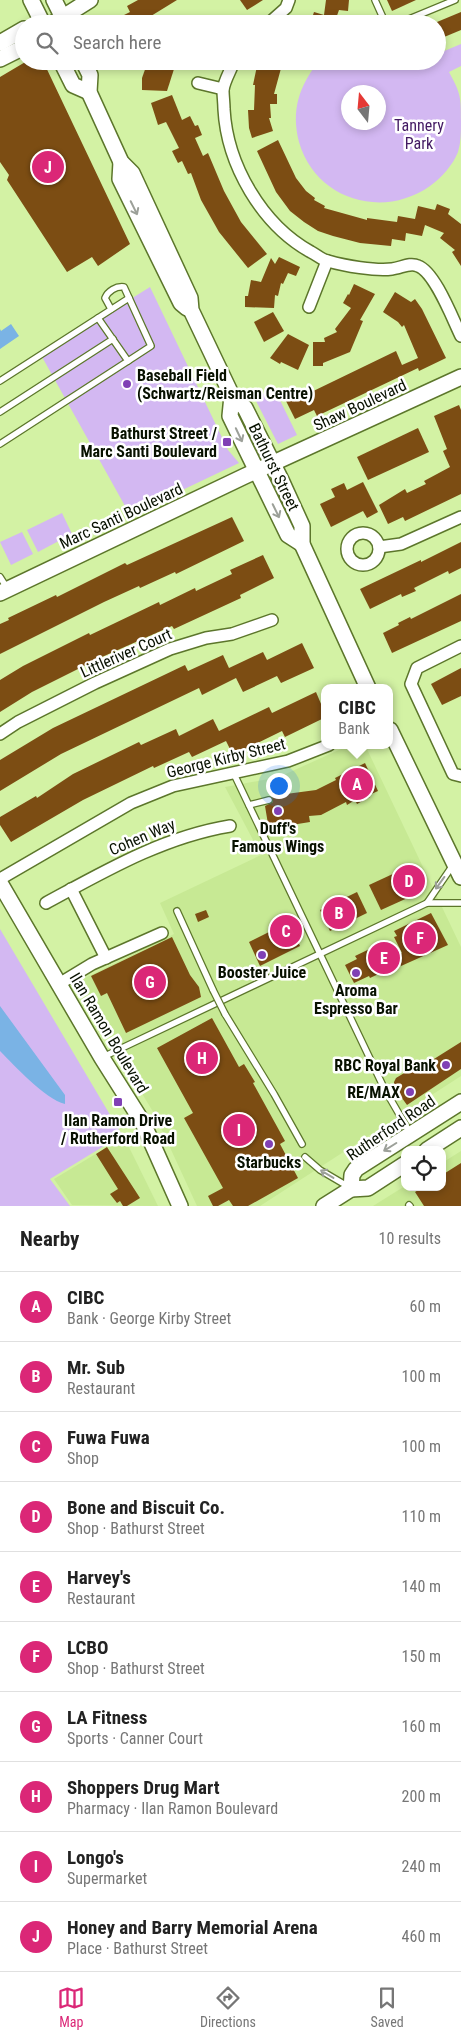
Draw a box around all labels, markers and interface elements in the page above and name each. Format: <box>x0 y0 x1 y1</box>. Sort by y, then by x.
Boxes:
search box <box>15 15 446 70</box>
icon: search <box>33 29 61 57</box>
text: Search here <box>73 31 161 54</box>
north arrow <box>341 85 386 130</box>
park label: Tannery Park <box>394 116 444 153</box>
pin: J <box>32 148 64 186</box>
one-way arrow <box>130 200 139 215</box>
place label: Baseball Field (Schwartz/Reisman Centre) <box>137 366 313 403</box>
street label: Shaw Boulevard <box>310 375 410 435</box>
marker: Baseball Field (Schwartz/Reisman Centre) <box>121 378 133 390</box>
street label: Bathurst Street <box>245 420 303 514</box>
place label: Bathurst Street / Marc Santi Boulevard <box>80 424 218 461</box>
one-way arrow <box>234 427 244 442</box>
marker: Bathurst Street / Marc Santi Boulevard <box>221 436 233 448</box>
street label: Marc Santi Boulevard <box>56 479 186 553</box>
one-way arrow <box>271 503 281 518</box>
street label: Littleriver Court <box>77 624 175 682</box>
popup <box>321 684 393 749</box>
text: CIBC <box>338 696 376 719</box>
text: Bank <box>338 719 370 738</box>
street label: George Kirby Street <box>165 734 288 782</box>
pin: A <box>341 765 373 803</box>
your location <box>266 773 292 799</box>
marker: Duff's Famous Wings <box>272 805 284 817</box>
street label: Cohen Way <box>106 814 178 859</box>
place label: Duff's Famous Wings <box>232 819 324 856</box>
pin: D <box>393 862 425 900</box>
one-way arrow <box>435 876 445 890</box>
pin: B <box>323 894 355 932</box>
pin: C <box>270 912 302 950</box>
pin: F <box>404 919 436 957</box>
pin: E <box>368 939 400 977</box>
marker: Booster Juice <box>256 949 268 961</box>
pin: G <box>134 963 166 1001</box>
place label: Booster Juice <box>218 963 307 982</box>
marker: Aroma Espresso Bar <box>350 967 362 979</box>
street label: Ilan Ramon Boulevard <box>66 969 152 1097</box>
place label: Aroma Espresso Bar <box>314 981 398 1018</box>
pin: H <box>186 1039 218 1077</box>
place label: RBC Royal Bank <box>334 1056 436 1075</box>
marker: RBC Royal Bank <box>440 1059 452 1071</box>
place label: RE/MAX <box>347 1083 400 1102</box>
marker: RE/MAX <box>404 1086 416 1098</box>
street label: Rutherford Road <box>343 1091 439 1165</box>
marker: Ilan Ramon Drive / Rutherford Road <box>112 1096 124 1108</box>
place label: Ilan Ramon Drive / Rutherford Road <box>60 1111 175 1148</box>
pin: I <box>223 1111 255 1149</box>
marker: Starbucks <box>263 1138 275 1150</box>
one-way arrow <box>383 1141 397 1152</box>
map controls <box>401 1146 446 1191</box>
button: locate <box>401 1146 446 1191</box>
place label: Starbucks <box>237 1153 301 1172</box>
one-way arrow <box>320 1169 334 1179</box>
text: Nearby <box>20 1227 79 1251</box>
text: 10 results <box>379 1229 441 1248</box>
text: CIBC <box>67 1286 104 1309</box>
text: A <box>31 1297 41 1316</box>
text: 60 m <box>409 1297 441 1316</box>
text: Bank · George Kirby Street <box>67 1309 231 1328</box>
text: Mr. Sub <box>67 1356 125 1379</box>
text: B <box>32 1367 40 1386</box>
text: 100 m <box>402 1367 441 1386</box>
text: Restaurant <box>67 1379 135 1398</box>
text: Fuwa Fuwa <box>67 1426 150 1449</box>
text: C <box>31 1437 41 1456</box>
text: 100 m <box>402 1437 441 1456</box>
text: Shop <box>67 1449 99 1468</box>
text: Bone and Biscuit Co. <box>67 1496 225 1519</box>
text: D <box>31 1507 41 1526</box>
text: 110 m <box>402 1507 441 1526</box>
text: Shop · Bathurst Street <box>67 1519 205 1538</box>
text: Harvey's <box>67 1566 131 1589</box>
text: E <box>32 1577 40 1596</box>
text: 140 m <box>402 1577 441 1596</box>
text: Restaurant <box>67 1589 135 1608</box>
text: LCBO <box>67 1636 108 1659</box>
text: F <box>32 1647 40 1666</box>
text: 150 m <box>402 1647 441 1666</box>
text: Shop · Bathurst Street <box>67 1659 205 1678</box>
text: LA Fitness <box>67 1706 147 1729</box>
text: G <box>31 1717 41 1736</box>
text: 160 m <box>402 1717 441 1736</box>
text: Sports · Canner Court <box>67 1729 203 1748</box>
text: Shoppers Drug Mart <box>67 1776 220 1799</box>
text: H <box>31 1787 41 1806</box>
text: 200 m <box>402 1787 441 1806</box>
text: Pharmacy · Ilan Ramon Boulevard <box>67 1799 278 1818</box>
text: Longo's <box>67 1846 124 1869</box>
text: I <box>34 1857 38 1876</box>
text: 240 m <box>402 1857 441 1876</box>
text: Supermarket <box>67 1869 147 1888</box>
text: Honey and Barry Memorial Arena <box>67 1916 318 1939</box>
text: J <box>32 1927 40 1946</box>
text: 460 m <box>402 1927 441 1946</box>
text: Place · Bathurst Street <box>67 1939 208 1958</box>
tab: Map <box>57 1984 85 2030</box>
tab: Directions <box>200 1984 256 2030</box>
tab: Saved <box>370 1984 404 2030</box>

